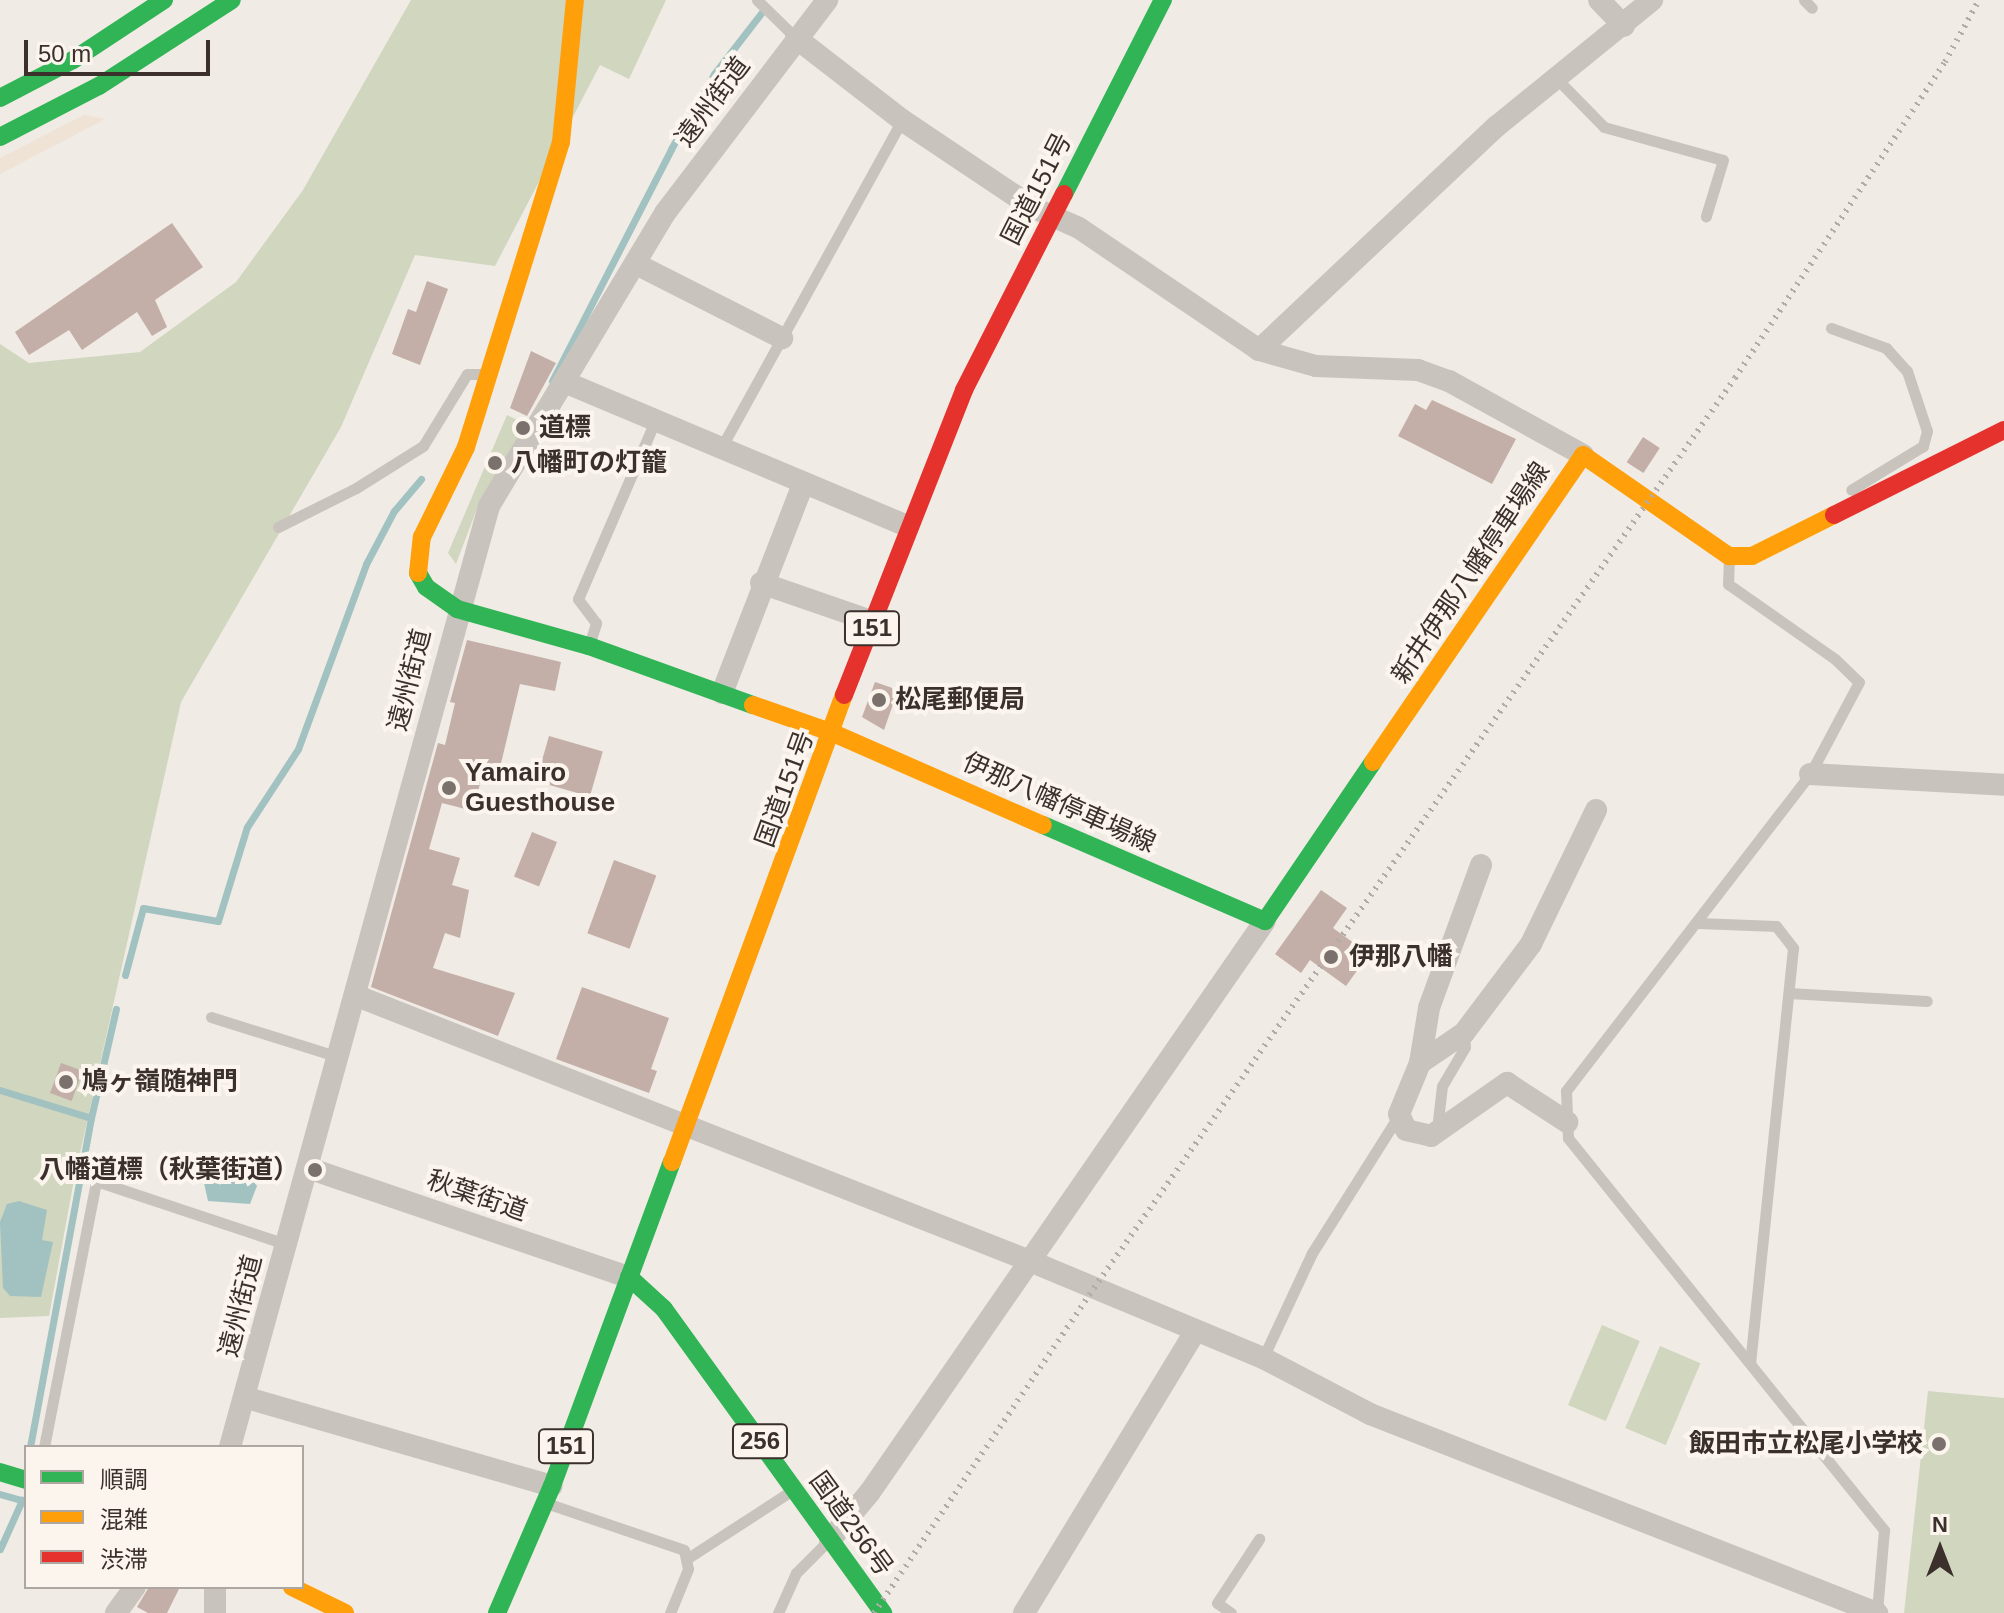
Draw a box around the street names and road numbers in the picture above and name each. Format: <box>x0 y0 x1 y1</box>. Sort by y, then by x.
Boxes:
street label: 遠州街道 <box>669 51 757 153</box>
street label: 国道151号 <box>996 128 1078 250</box>
street label: 新井伊那八幡停車場線 <box>1385 457 1557 689</box>
road number: 151 <box>842 608 902 648</box>
street label: 遠州街道 <box>382 626 438 734</box>
street label: 国道151号 <box>750 727 820 851</box>
street label: 伊那八幡停車場線 <box>958 746 1160 860</box>
street label: 秋葉街道 <box>423 1164 531 1228</box>
street label: 遠州街道 <box>213 1252 269 1360</box>
road number: 256 <box>730 1421 790 1461</box>
road number: 151 <box>536 1426 596 1466</box>
street label: 国道256号 <box>803 1466 899 1582</box>

